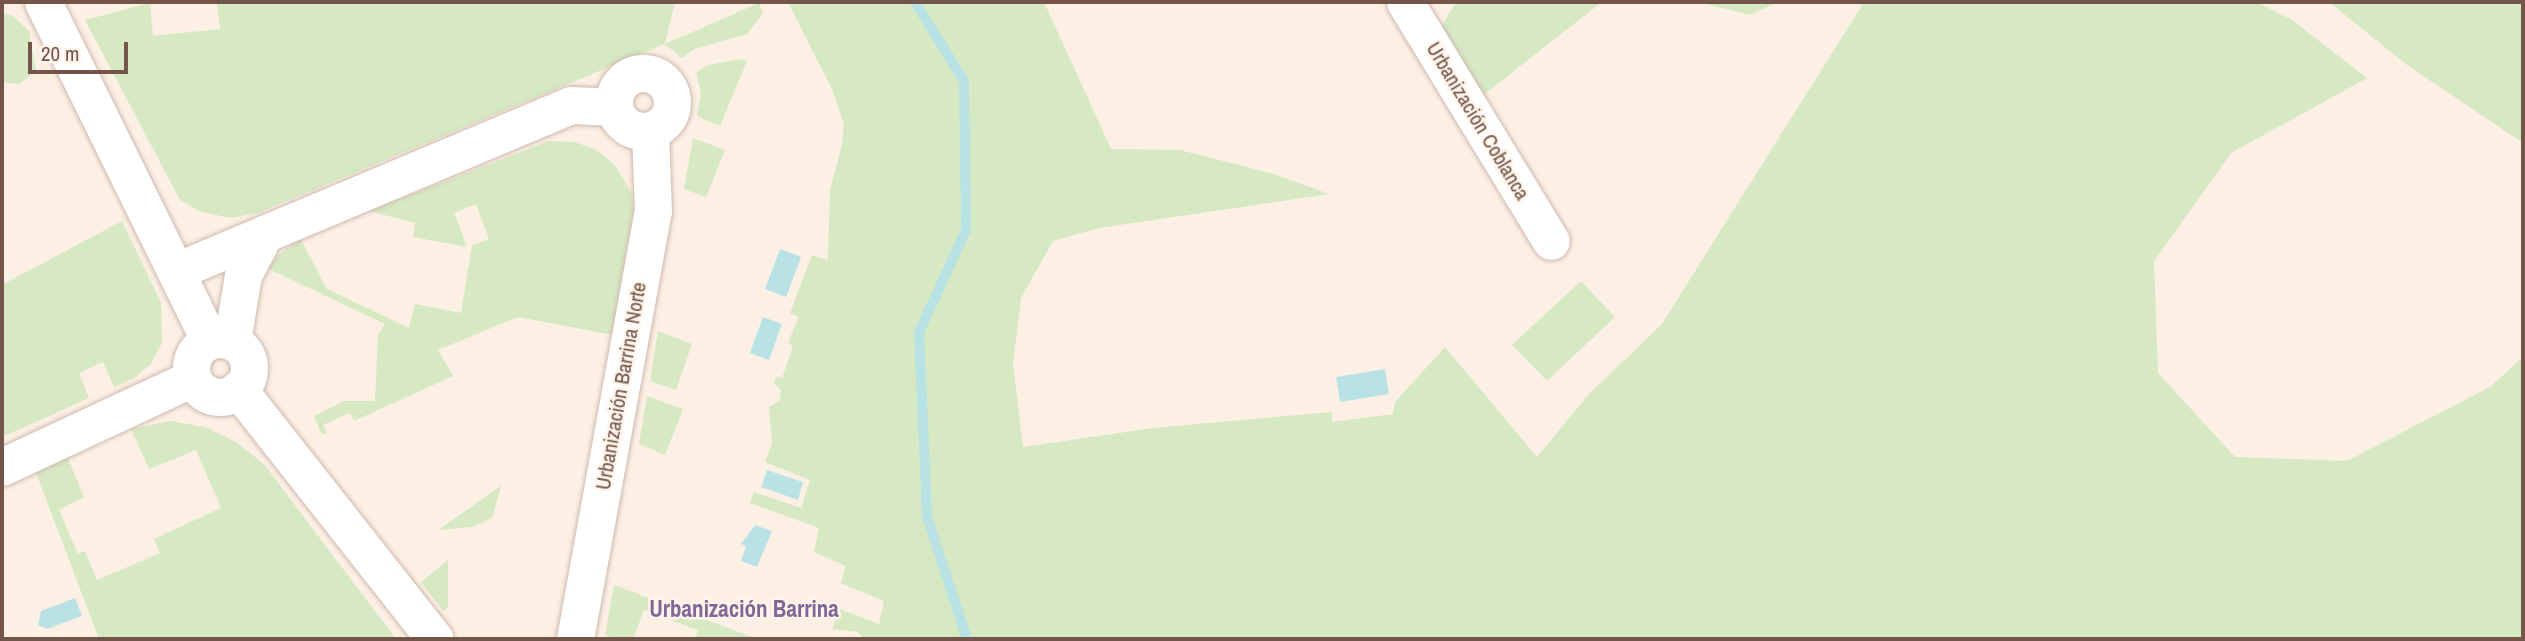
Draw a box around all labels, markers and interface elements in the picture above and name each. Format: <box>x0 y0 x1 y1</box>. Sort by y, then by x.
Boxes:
scale bar <box>32 28 131 72</box>
street label: Urbanización Coblanca <box>1421 37 1535 205</box>
text: 20 m <box>41 39 79 68</box>
street label: Urbanización Barrina Norte <box>590 280 652 492</box>
district label: Urbanización Barrina <box>649 595 839 623</box>

